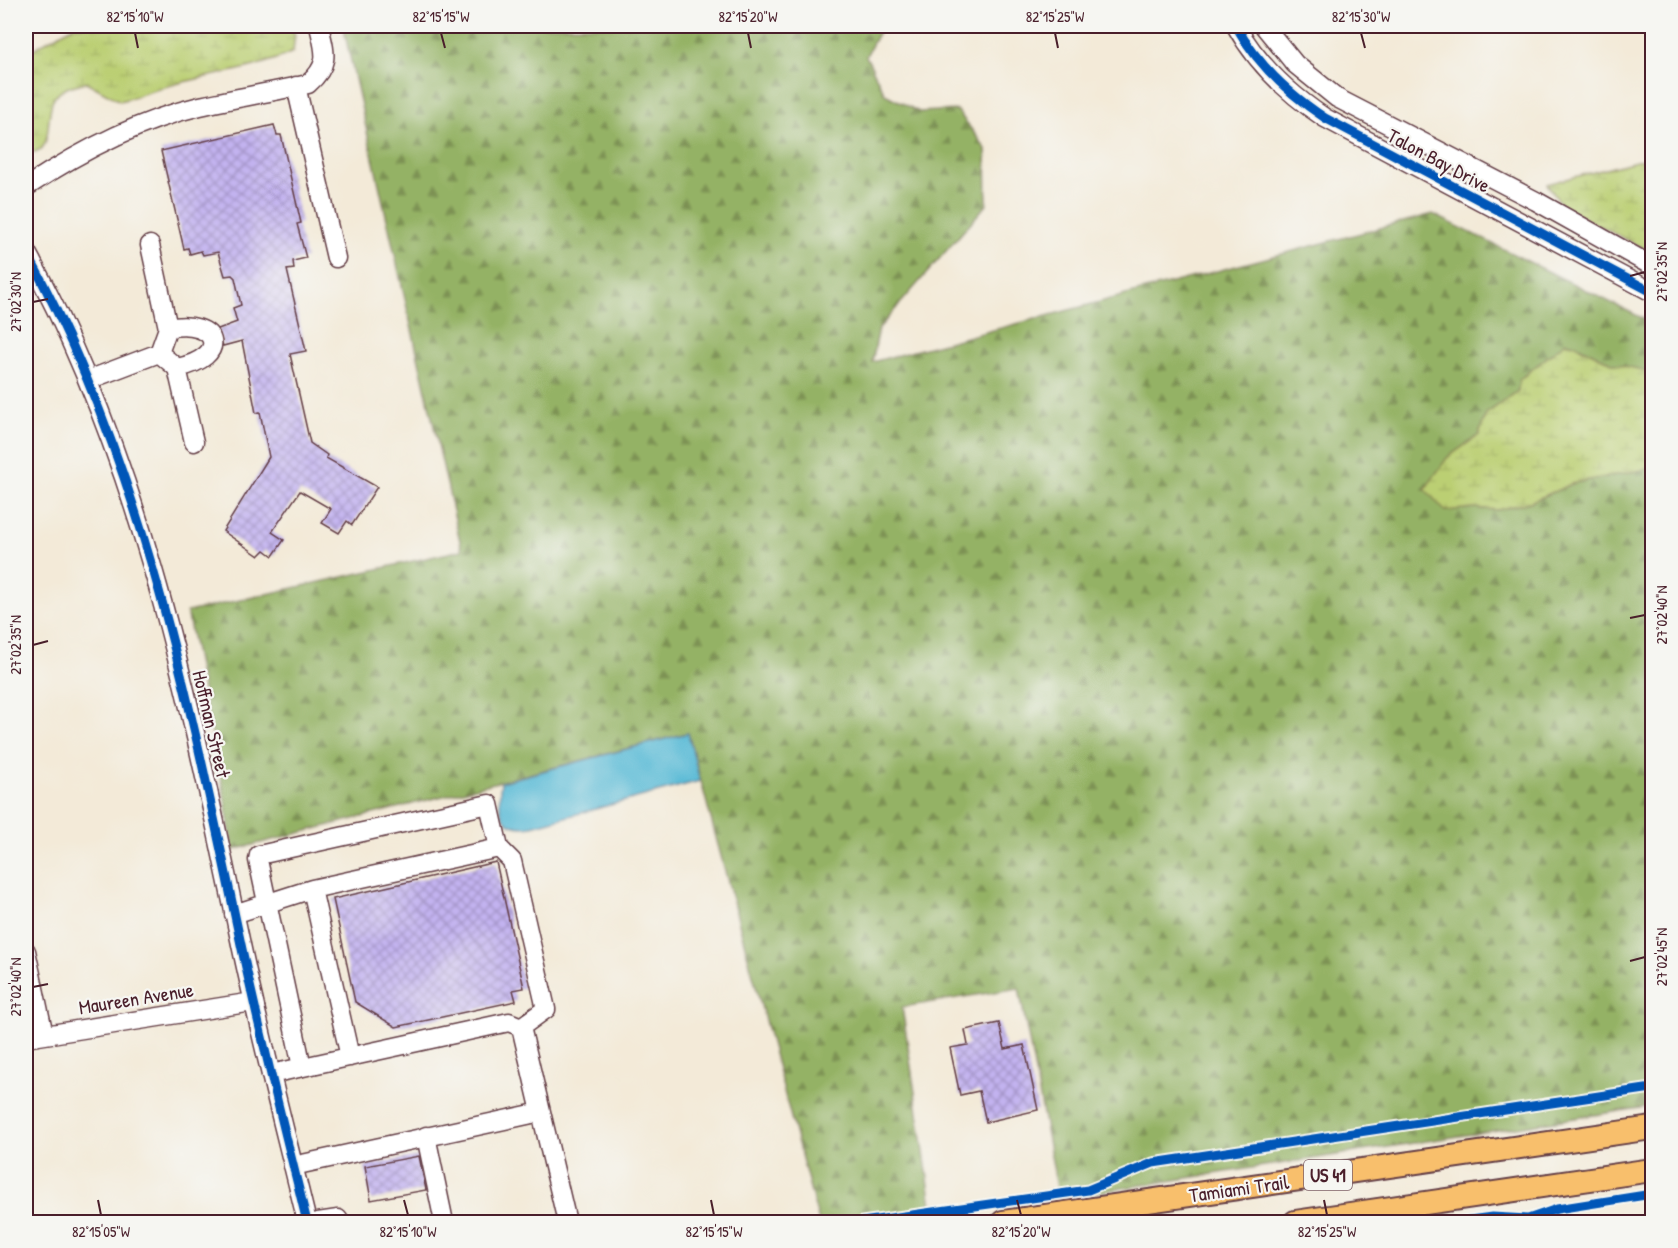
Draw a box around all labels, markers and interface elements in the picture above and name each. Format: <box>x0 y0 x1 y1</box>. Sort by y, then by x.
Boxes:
text: 82°15'10"W <box>106 6 164 27</box>
text: 82°15'15"W <box>413 6 470 27</box>
text: 82°15'20"W <box>719 6 778 27</box>
text: 82°15'25"W <box>1026 6 1085 27</box>
text: 82°15'30"W <box>1332 6 1391 27</box>
street label: Talon Bay Drive <box>1383 122 1495 198</box>
text: 27°02'35"N <box>1651 242 1672 302</box>
text: 27°02'30"N <box>5 272 26 332</box>
text: 27°02'40"N <box>1651 585 1672 645</box>
text: 27°02'35"N <box>5 615 26 675</box>
street label: Hoffman Street <box>187 668 238 782</box>
text: 27°02'45"N <box>1651 928 1672 986</box>
text: 27°02'40"N <box>5 957 26 1017</box>
street label: Maureen Avenue <box>77 976 195 1020</box>
road number: US 41 <box>1304 1160 1352 1190</box>
street label: Tamiami Trail <box>1187 1168 1291 1208</box>
text: 82°15'05"W <box>72 1221 131 1242</box>
text: 82°15'10"W <box>379 1221 437 1242</box>
text: 82°15'15"W <box>686 1221 743 1242</box>
text: 82°15'20"W <box>992 1221 1051 1242</box>
text: 82°15'25"W <box>1298 1221 1357 1242</box>

